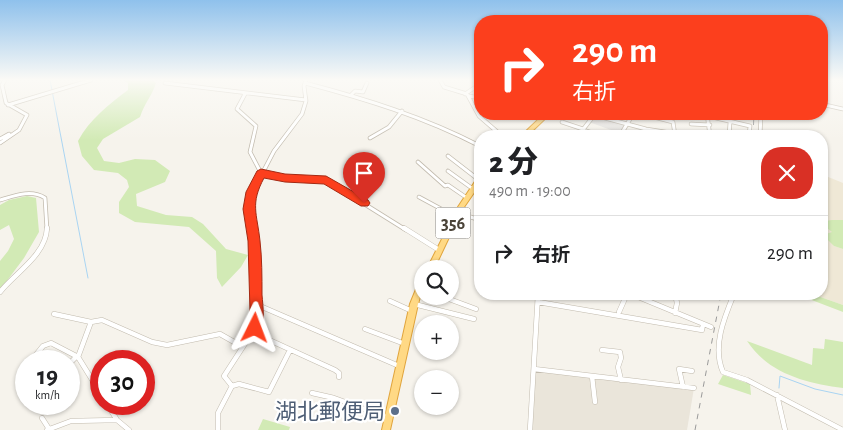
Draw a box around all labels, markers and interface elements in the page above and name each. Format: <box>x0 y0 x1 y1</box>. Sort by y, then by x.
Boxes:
text: 290 m <box>572 34 657 69</box>
icon: right <box>489 35 554 100</box>
text: 右折 <box>572 81 616 103</box>
button: close <box>761 147 813 199</box>
text: 2 分 <box>489 148 538 178</box>
pin <box>343 152 385 203</box>
icon: arrive <box>350 159 378 187</box>
text: 490 m · 19:00 <box>489 183 571 199</box>
road number: 356 <box>436 208 470 238</box>
icon: right <box>489 239 517 267</box>
text: 290 m <box>767 244 813 263</box>
text: 右折 <box>532 246 570 265</box>
map controls <box>414 260 459 415</box>
button: search <box>414 260 459 305</box>
position arrow <box>228 301 280 353</box>
button: + <box>414 315 459 360</box>
speed limit sign: 30 <box>90 350 155 415</box>
text: 19 <box>37 364 58 389</box>
button: − <box>414 370 459 415</box>
text: km/h <box>35 389 60 401</box>
place label: 湖北郵便局 <box>275 400 385 423</box>
marker: 湖北郵便局 <box>389 405 401 417</box>

